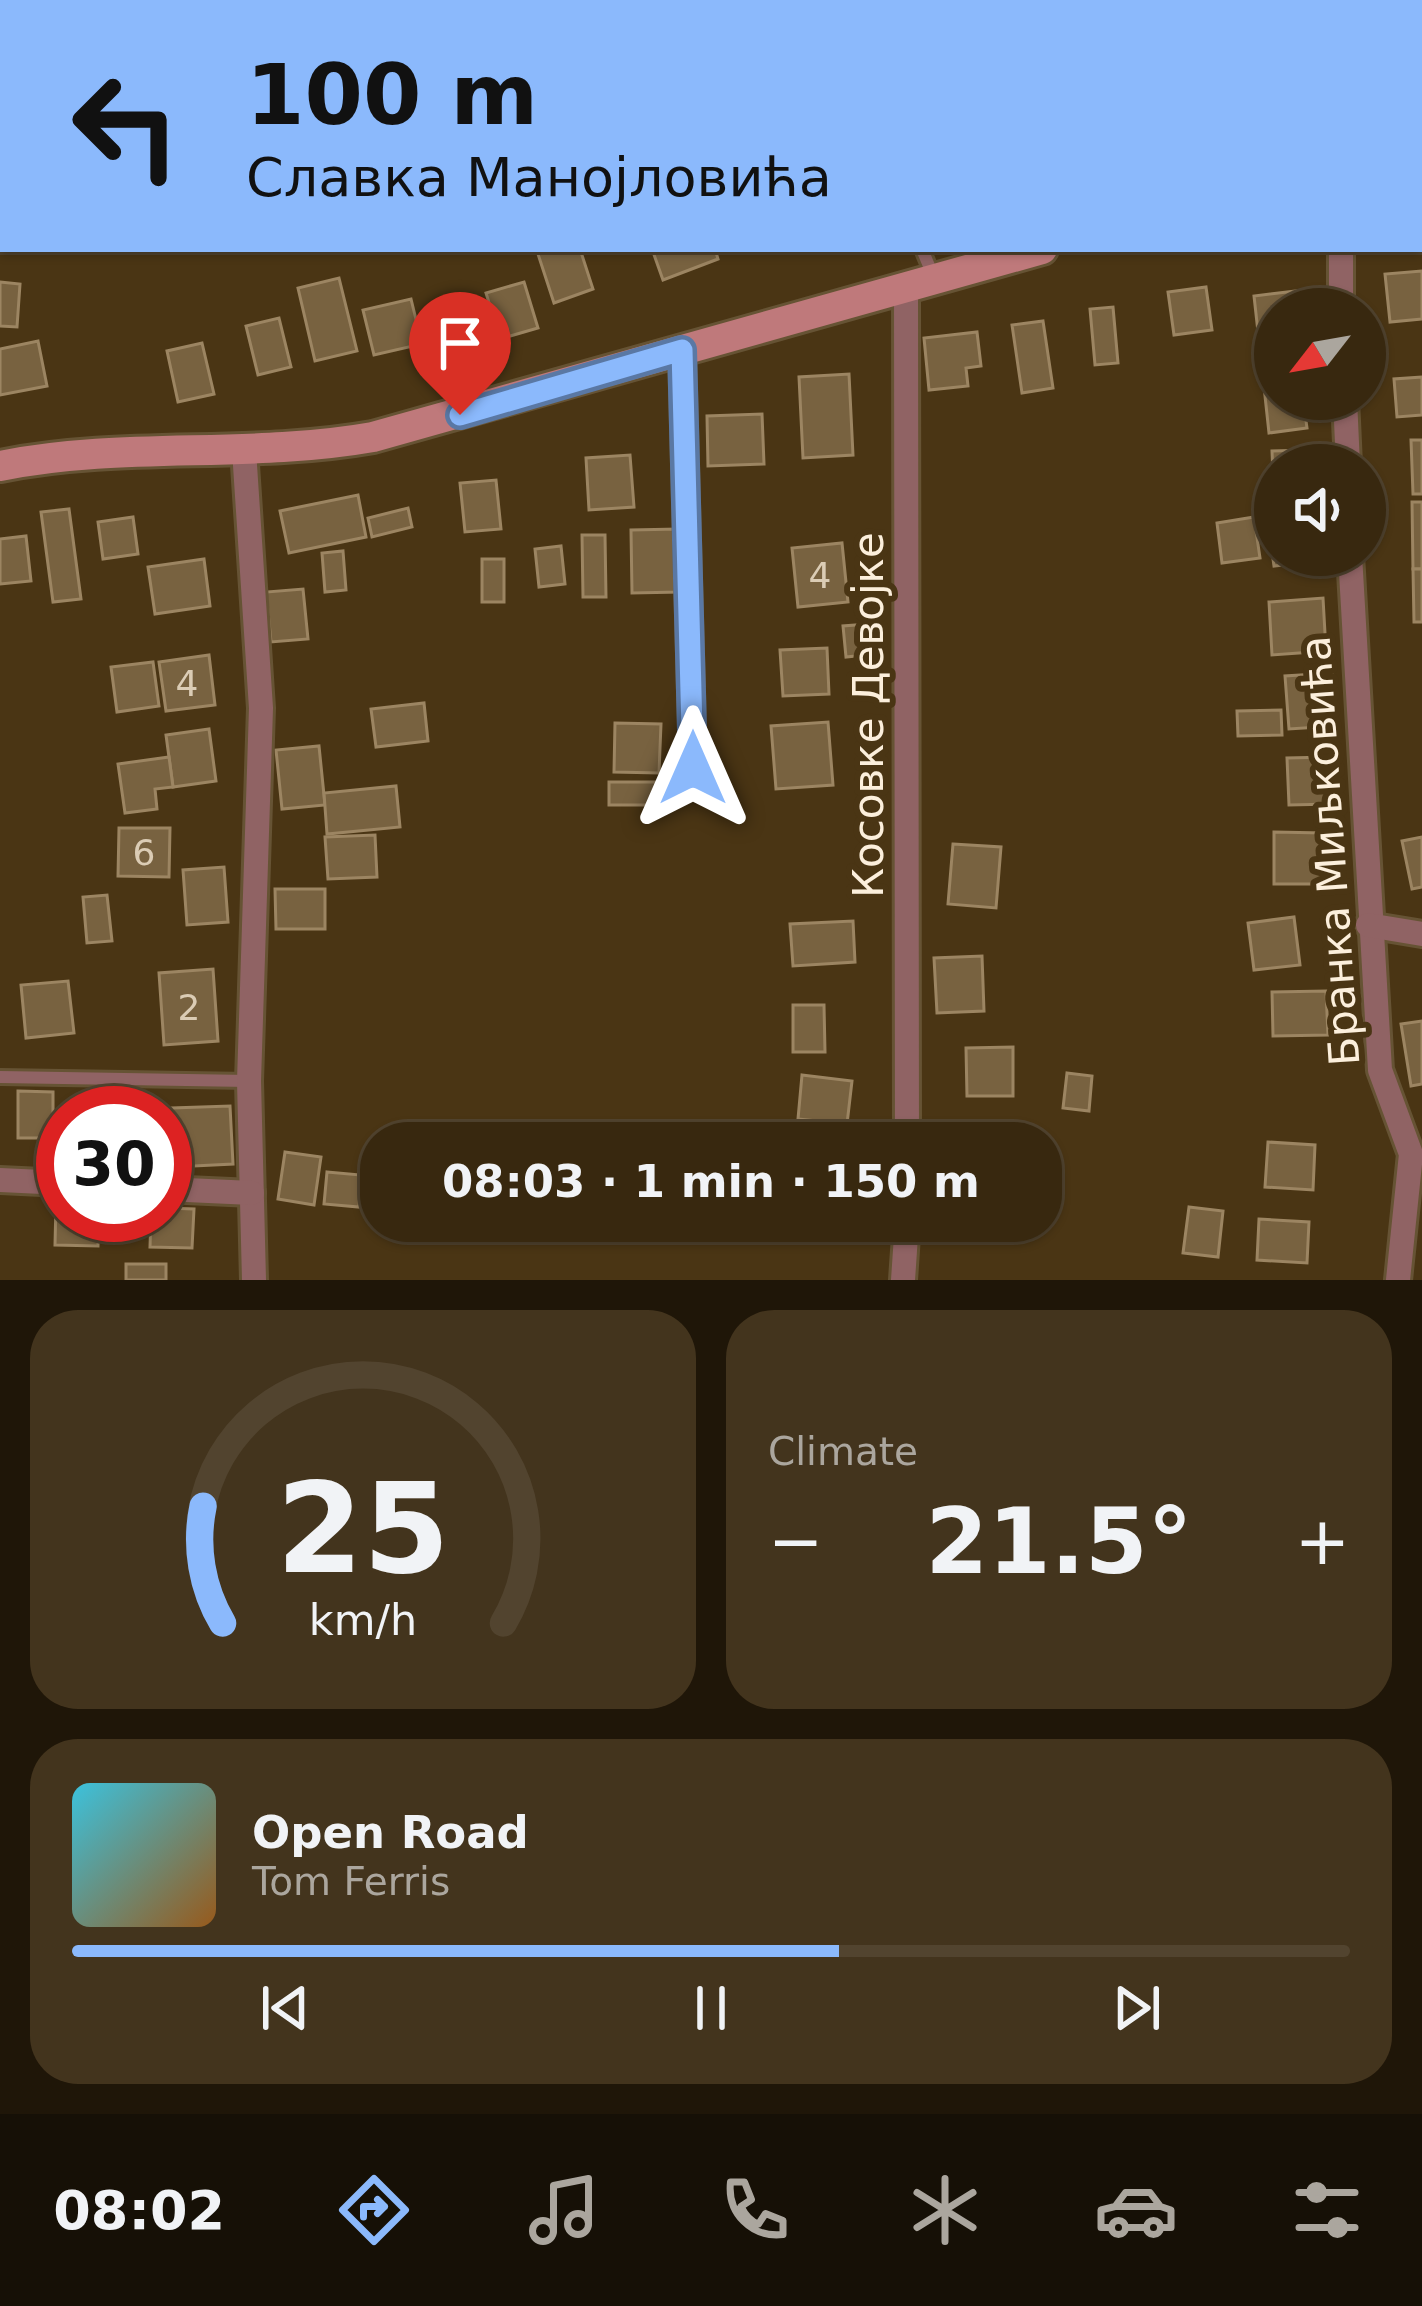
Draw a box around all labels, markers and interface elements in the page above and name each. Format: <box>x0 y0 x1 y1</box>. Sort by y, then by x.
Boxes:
text: 100 m <box>246 46 538 144</box>
icon: left <box>48 48 204 204</box>
text: Славка Манојловића <box>246 146 832 209</box>
north arrow <box>1254 288 1386 420</box>
map controls <box>1254 288 1386 576</box>
pin <box>409 292 511 415</box>
icon: arrive <box>427 310 493 376</box>
button: sound <box>1254 444 1386 576</box>
street label: Косовке Девојке <box>844 532 893 898</box>
house number: 4 <box>809 555 831 596</box>
street label: Бранка Миљковића <box>1291 634 1369 1068</box>
house number: 4 <box>176 663 198 704</box>
position arrow <box>630 705 756 831</box>
house number: 6 <box>133 832 155 873</box>
house number: 2 <box>178 987 200 1028</box>
speed limit sign: 30 <box>36 1086 192 1242</box>
text: 08:03 · 1 min · 150 m <box>442 1155 980 1208</box>
text: Climate <box>768 1429 918 1474</box>
text: 25 <box>276 1456 450 1601</box>
text: 21.5° <box>925 1489 1193 1594</box>
text: − <box>768 1503 823 1580</box>
text: + <box>1295 1503 1350 1580</box>
text: km/h <box>309 1594 417 1644</box>
text: Open Road <box>252 1806 529 1859</box>
text: Tom Ferris <box>252 1859 450 1904</box>
icon: previous <box>252 1975 318 2041</box>
icon: pause <box>678 1975 744 2041</box>
icon: next <box>1104 1975 1170 2041</box>
icon: directions <box>332 2168 416 2252</box>
icon: music <box>522 2168 606 2252</box>
icon: phone <box>713 2168 797 2252</box>
icon: climate <box>903 2168 987 2252</box>
icon: car <box>1094 2168 1178 2252</box>
icon: filters <box>1285 2168 1369 2252</box>
text: 08:02 <box>53 2179 225 2242</box>

